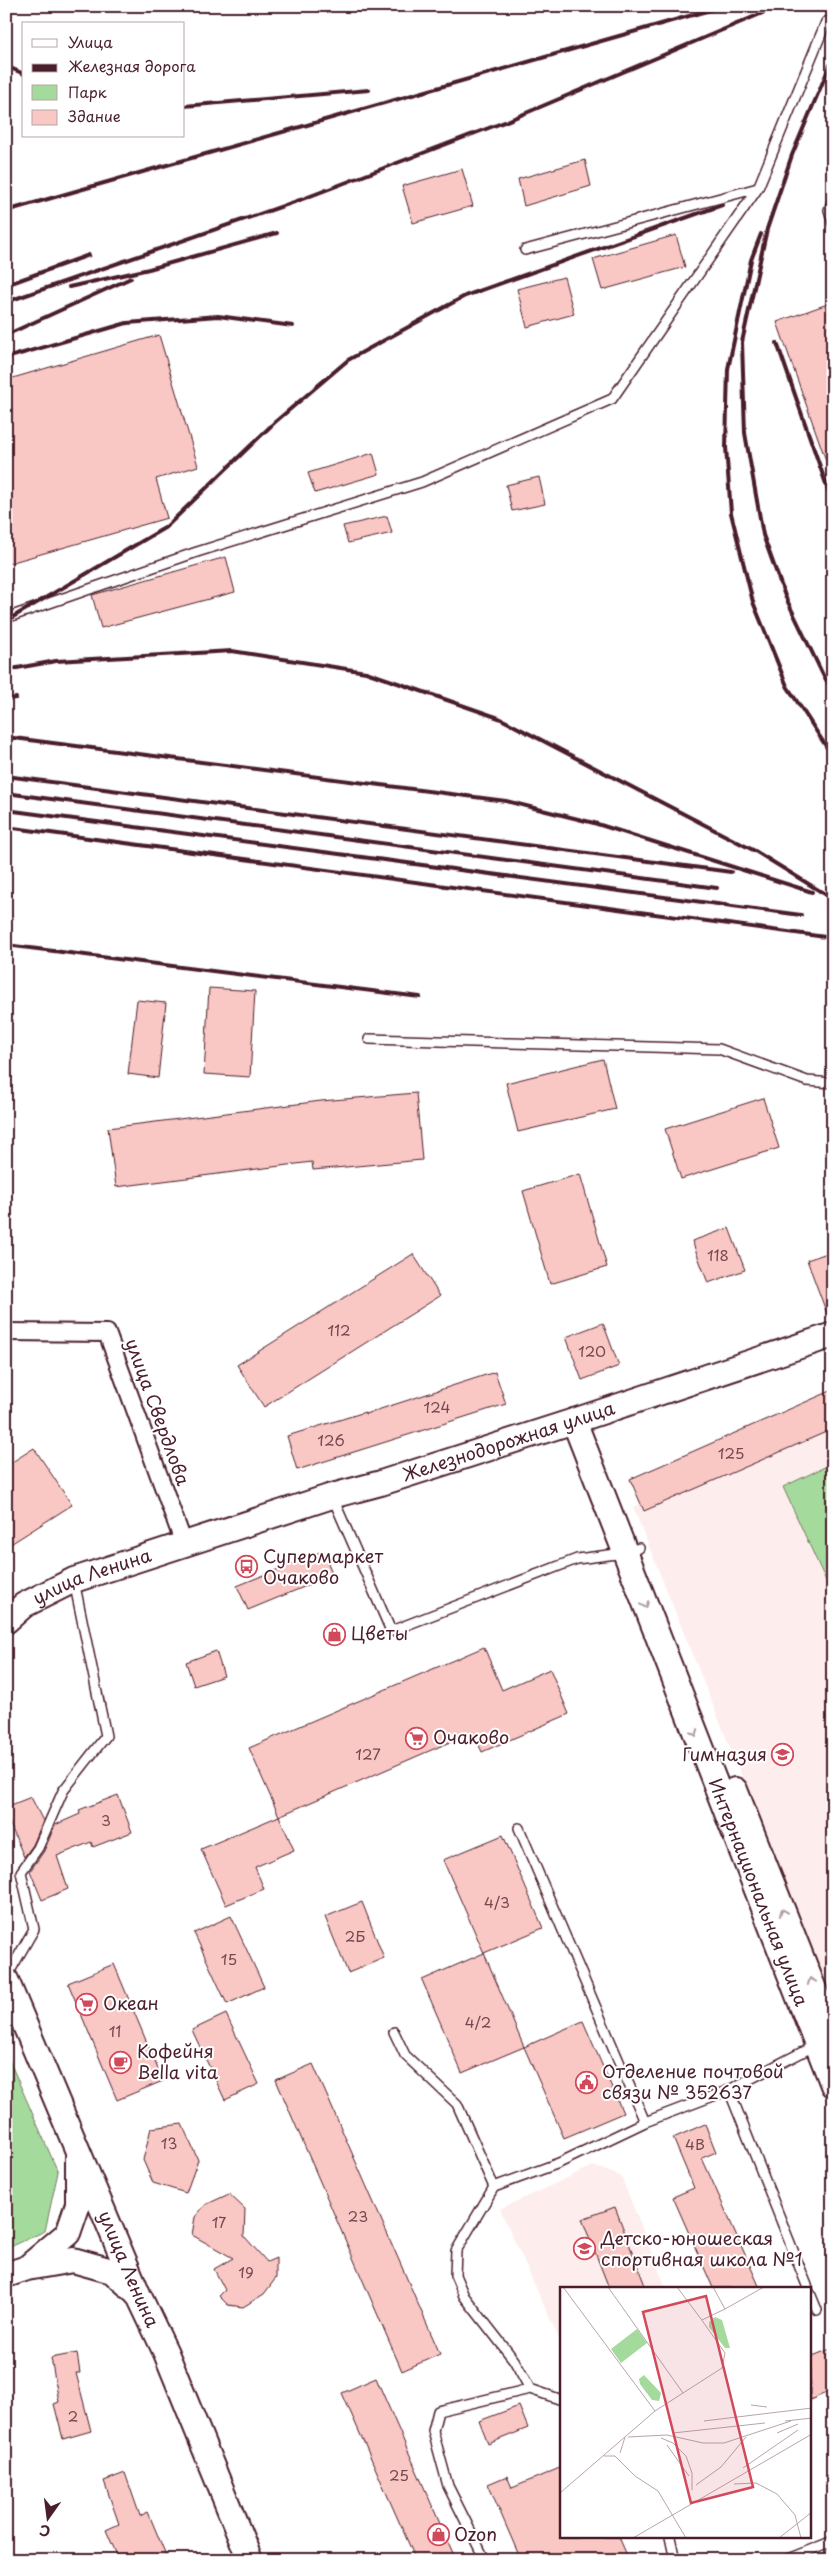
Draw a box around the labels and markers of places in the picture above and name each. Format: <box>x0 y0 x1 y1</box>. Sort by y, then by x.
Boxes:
place label: Супермаркет Очаково <box>263 1542 383 1590</box>
bus stop icon: Супермаркет Очаково <box>235 1555 259 1579</box>
place label: Цветы <box>351 1619 408 1646</box>
shop icon: Цветы <box>323 1622 347 1646</box>
place label: Очаково <box>433 1723 509 1750</box>
supermarket icon: Очаково <box>405 1726 429 1750</box>
place label: Гимназия <box>682 1740 767 1767</box>
school or university icon: Гимназия <box>771 1743 795 1767</box>
place label: Океан <box>103 1989 159 2016</box>
supermarket icon: Океан <box>75 1992 99 2016</box>
place label: Кофейня Bella vita <box>137 2037 219 2085</box>
cafe icon: Кофейня Bella vita <box>109 2050 133 2074</box>
place label: Отделение почтовой связи № 352637 <box>602 2057 784 2105</box>
public building icon: Отделение почтовой связи № 352637 <box>574 2070 598 2094</box>
place label: Детско-юношеская спортивная школа №1 <box>600 2224 803 2272</box>
school or university icon: Детско-юношеская спортивная школа №1 <box>573 2237 597 2261</box>
place label: Ozon <box>454 2520 497 2547</box>
shop icon: Ozon <box>426 2523 450 2547</box>

